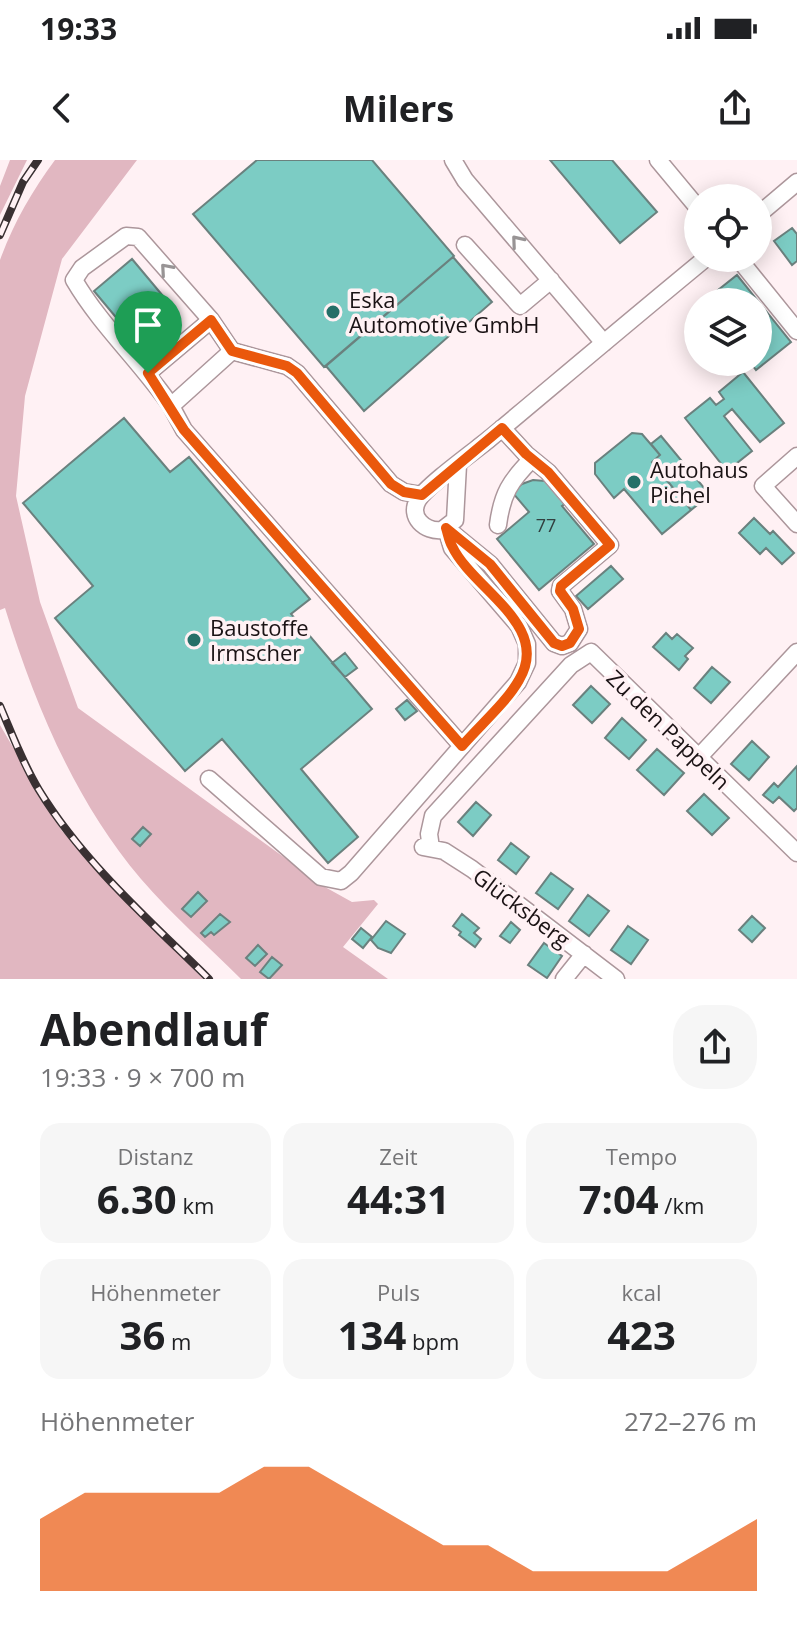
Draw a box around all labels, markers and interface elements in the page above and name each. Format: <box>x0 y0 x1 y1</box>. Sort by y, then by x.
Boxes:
text: 19:33 <box>40 8 117 49</box>
text: Milers <box>343 84 454 133</box>
icon: back <box>40 86 84 130</box>
icon: share <box>713 86 757 130</box>
map controls <box>684 184 772 376</box>
button: locate <box>684 184 772 272</box>
one-way arrow <box>512 236 527 250</box>
one-way arrow <box>161 263 176 278</box>
place label: Eska Automotive GmbH <box>349 284 540 339</box>
button: layers <box>684 288 772 376</box>
pin <box>114 291 182 373</box>
icon: arrive <box>126 303 170 347</box>
marker: Eska Automotive GmbH <box>324 303 342 321</box>
place label: Autohaus Pichel <box>650 454 748 509</box>
marker: Autohaus Pichel <box>625 473 643 491</box>
house number: 77 <box>536 513 556 537</box>
place label: Baustoffe Irmscher <box>210 612 309 667</box>
marker: Baustoffe Irmscher <box>185 631 203 649</box>
street label: Zu den Pappeln <box>601 662 737 796</box>
street label: Glücksberg <box>467 861 577 953</box>
text: Abendlauf <box>40 999 267 1059</box>
button: share <box>673 1005 757 1089</box>
text: 19:33 · 9 × 700 m <box>40 1059 245 1095</box>
text: Distanz <box>118 1141 193 1171</box>
text: Zeit <box>379 1141 418 1171</box>
text: Tempo <box>606 1141 677 1171</box>
text: 6.30 <box>97 1171 177 1226</box>
text: 44:31 <box>347 1171 450 1226</box>
text: 7:04 <box>579 1171 659 1226</box>
text: km <box>177 1190 214 1220</box>
text: /km <box>659 1190 704 1220</box>
text: Höhenmeter <box>90 1277 221 1307</box>
text: Puls <box>377 1277 420 1307</box>
text: kcal <box>622 1277 661 1307</box>
text: 36 <box>120 1307 165 1362</box>
text: 134 <box>338 1307 406 1362</box>
text: 423 <box>607 1307 676 1362</box>
text: m <box>165 1326 191 1356</box>
text: bpm <box>406 1326 459 1356</box>
text: Höhenmeter <box>40 1403 194 1439</box>
text: 272–276 m <box>624 1403 757 1439</box>

